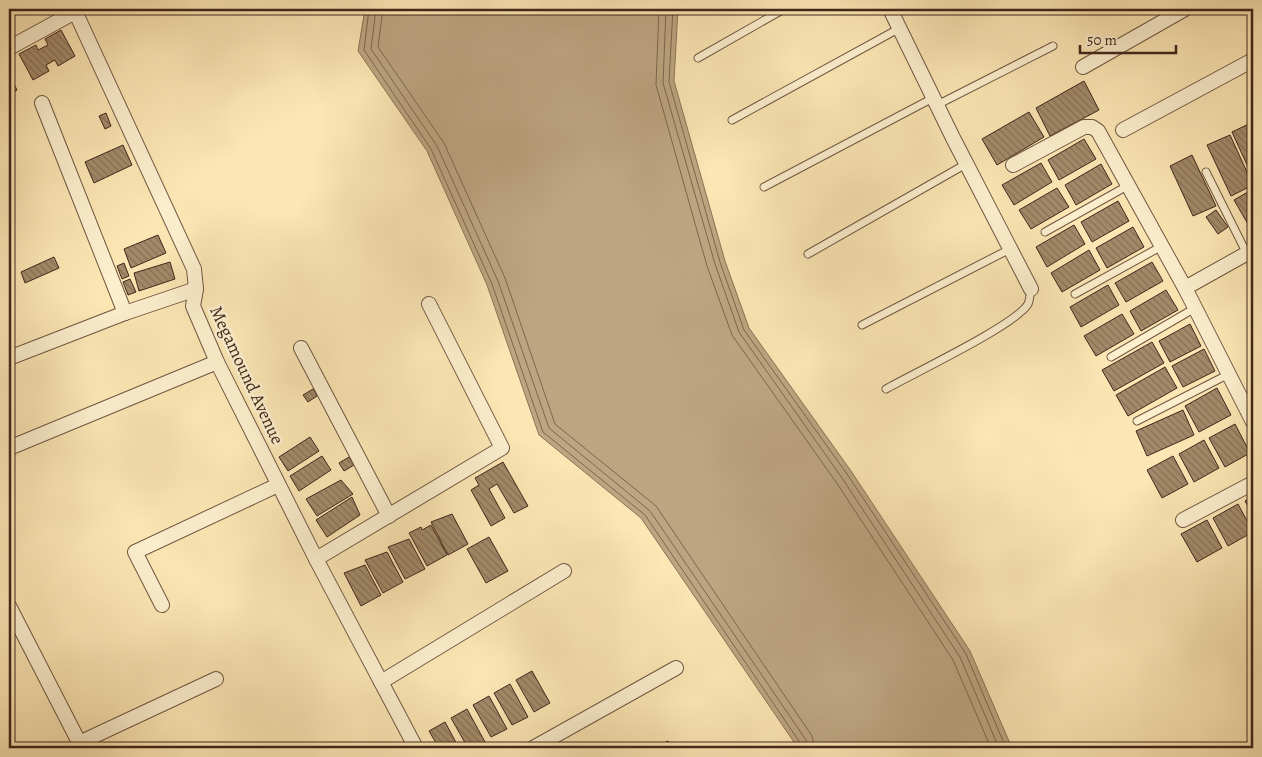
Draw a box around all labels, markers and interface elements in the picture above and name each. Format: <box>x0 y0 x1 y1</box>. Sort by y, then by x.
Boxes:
scale bar <box>1080 22 1176 54</box>
text: 50 m <box>1087 30 1117 50</box>
street label: Megamound Avenue <box>204 302 290 448</box>

